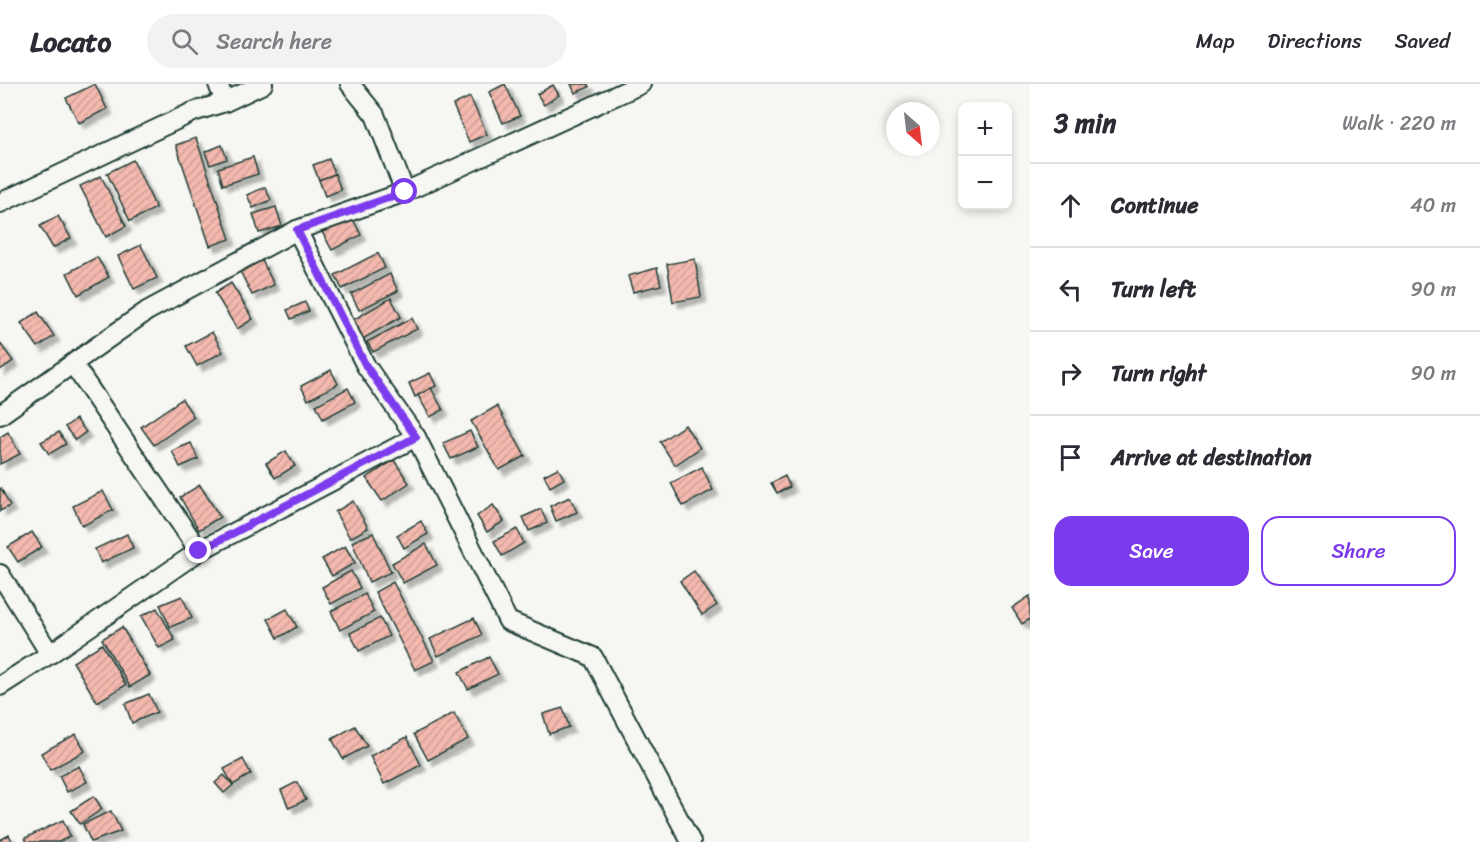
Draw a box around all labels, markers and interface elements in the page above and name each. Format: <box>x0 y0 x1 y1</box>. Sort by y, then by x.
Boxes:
search box <box>147 14 567 68</box>
text: Locato <box>30 17 111 66</box>
text: Search here <box>216 22 332 61</box>
text: Map <box>1196 22 1234 60</box>
text: Directions <box>1267 22 1362 60</box>
text: Saved <box>1395 22 1450 60</box>
icon: search <box>168 25 201 58</box>
text: 3 min <box>1054 100 1116 146</box>
north arrow <box>886 102 940 156</box>
map controls <box>958 102 1012 210</box>
button: + <box>958 102 1012 156</box>
text: Walk · 220 m <box>1342 106 1456 141</box>
button: − <box>958 156 1012 210</box>
route start <box>391 178 417 204</box>
text: Continue <box>1111 186 1199 225</box>
text: 40 m <box>1410 188 1456 223</box>
icon: ahead <box>1054 189 1087 222</box>
text: Turn left <box>1111 270 1196 309</box>
text: 90 m <box>1411 272 1456 307</box>
icon: left <box>1054 273 1087 306</box>
text: Turn right <box>1111 354 1206 393</box>
text: 90 m <box>1411 356 1456 391</box>
icon: right <box>1054 357 1087 390</box>
text: Arrive at destination <box>1111 438 1312 477</box>
icon: arrive <box>1054 441 1087 474</box>
button: Save <box>1054 516 1249 586</box>
button: Share <box>1261 516 1456 586</box>
route end <box>185 537 211 563</box>

